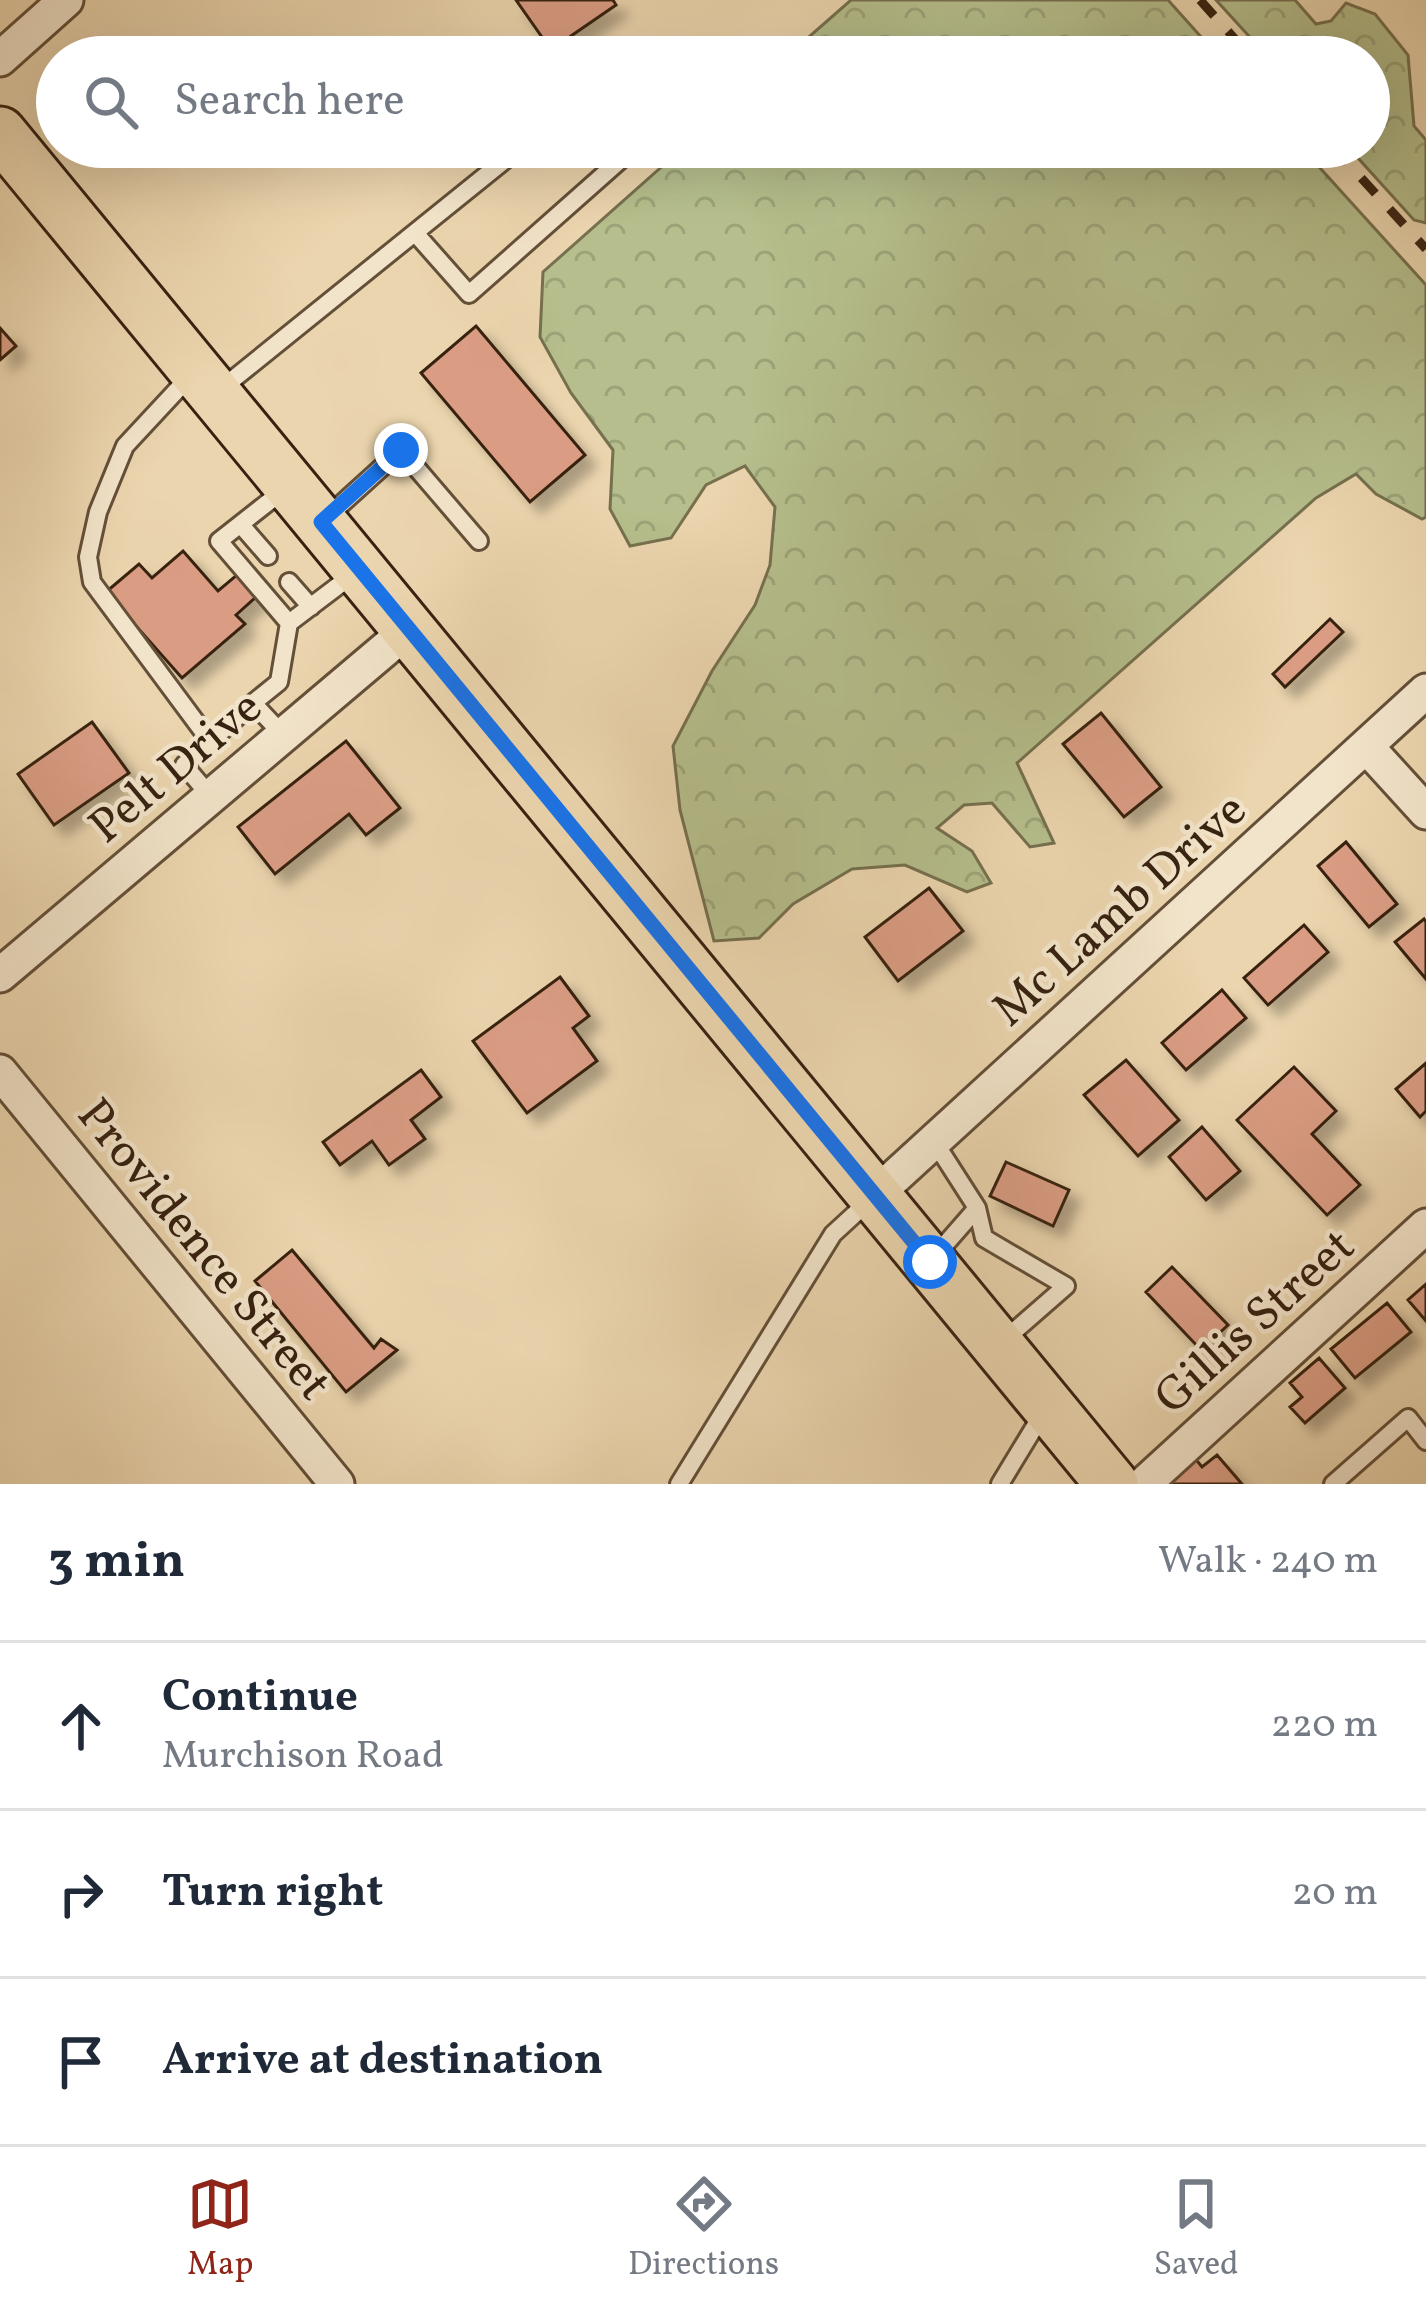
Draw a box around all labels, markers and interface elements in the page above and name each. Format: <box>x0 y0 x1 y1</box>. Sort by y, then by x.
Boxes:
search box <box>36 36 1390 168</box>
icon: search <box>78 69 144 135</box>
text: Search here <box>174 71 405 134</box>
route end <box>374 423 428 477</box>
street label: Pelt Drive <box>76 676 278 861</box>
street label: Mc Lamb Drive <box>979 779 1263 1044</box>
street label: Providence Street <box>60 1086 345 1416</box>
street label: Gillis Street <box>1141 1215 1371 1431</box>
route start <box>903 1235 957 1289</box>
text: 3 min <box>48 1527 185 1598</box>
text: Walk · 240 m <box>1158 1535 1378 1589</box>
text: Continue <box>162 1667 358 1730</box>
icon: ahead <box>48 1693 114 1759</box>
text: 220 m <box>1271 1699 1378 1753</box>
text: Murchison Road <box>162 1730 444 1784</box>
icon: right <box>48 1861 114 1927</box>
text: Turn right <box>162 1862 383 1925</box>
text: 20 m <box>1292 1867 1378 1921</box>
icon: arrive <box>48 2029 114 2095</box>
text: Arrive at destination <box>162 2030 603 2093</box>
tab: Map <box>187 2171 253 2289</box>
tab: Directions <box>628 2171 779 2289</box>
tab: Saved <box>1154 2171 1239 2289</box>

